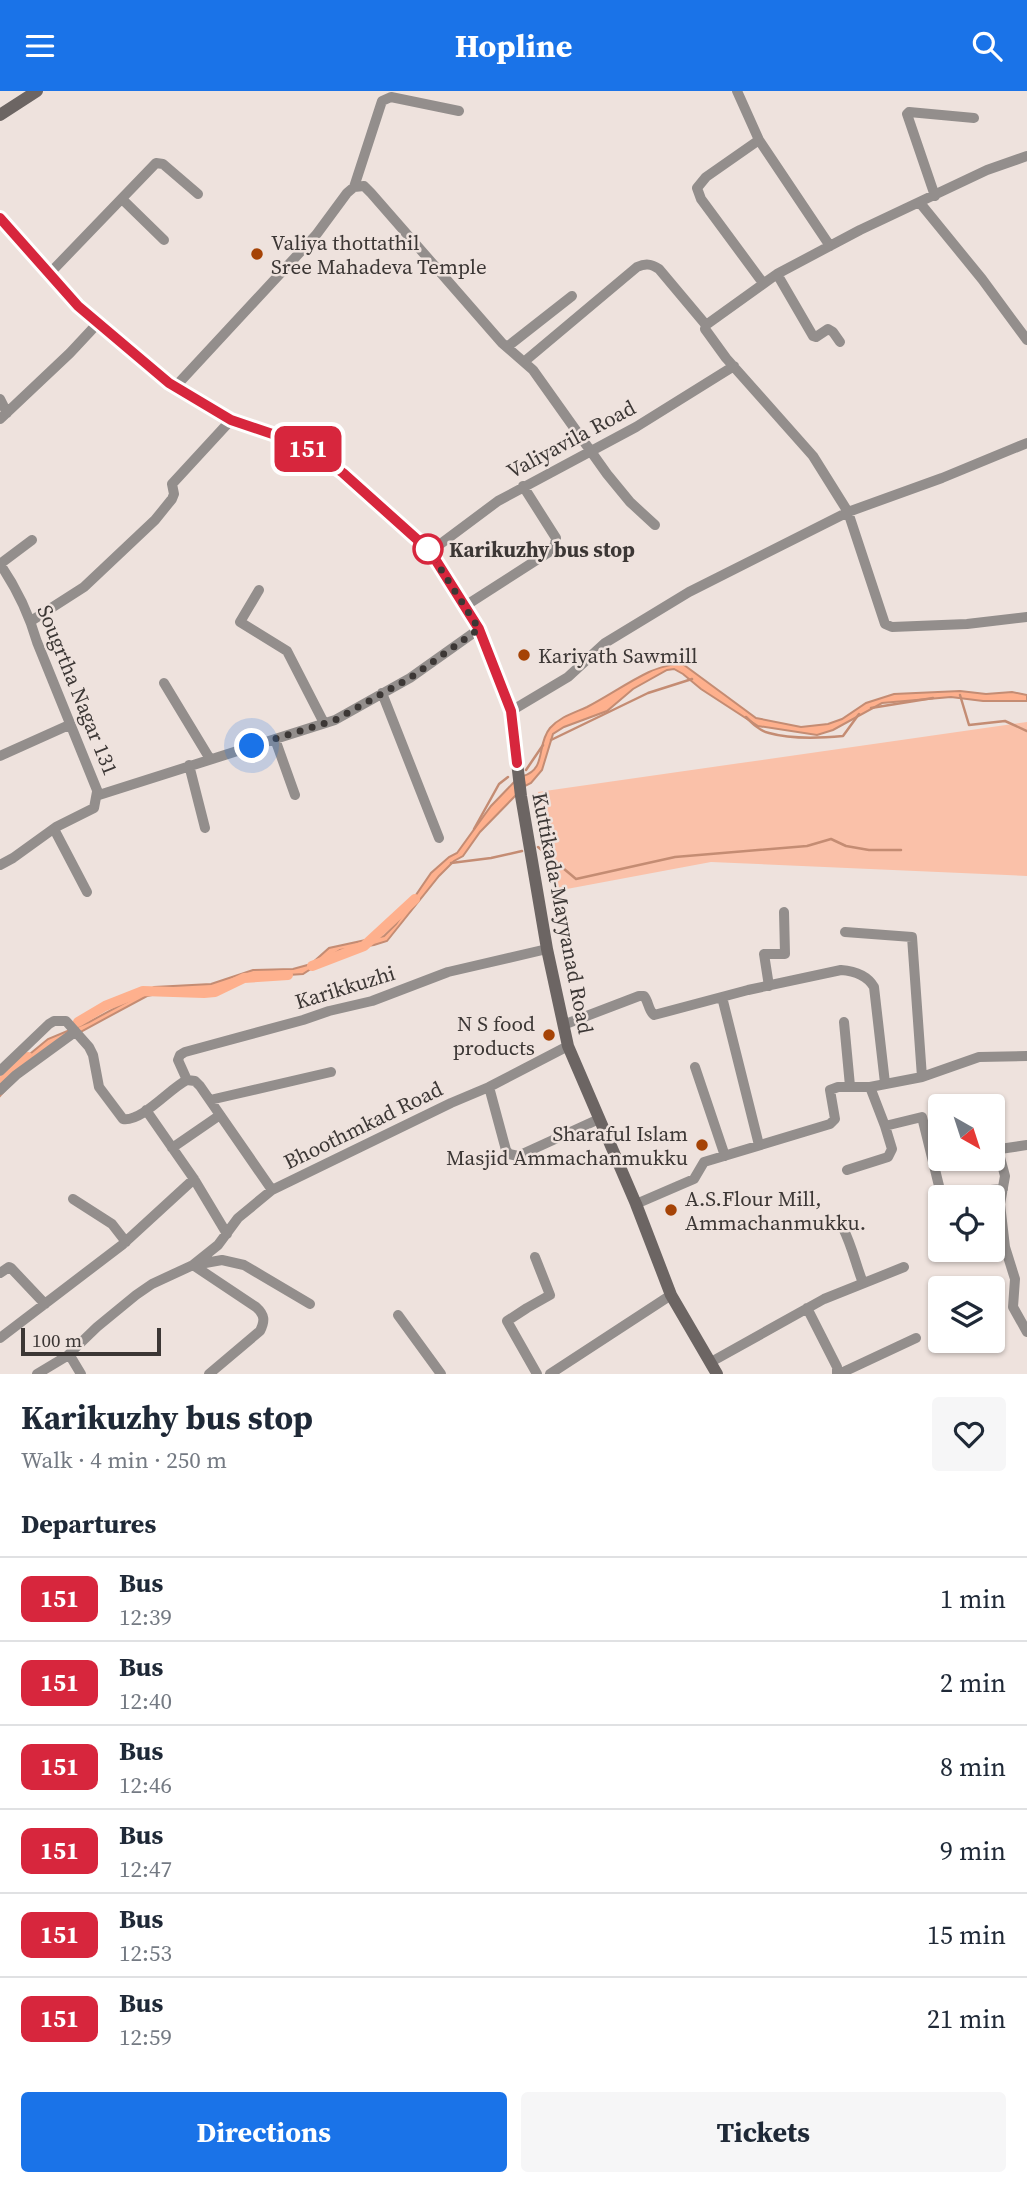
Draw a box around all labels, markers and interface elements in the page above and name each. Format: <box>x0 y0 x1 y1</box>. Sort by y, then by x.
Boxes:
text: Hopline <box>455 24 572 68</box>
icon: menu <box>21 27 59 65</box>
icon: search <box>968 27 1006 65</box>
place label: Valiya thottathil Sree Mahadeva Temple <box>271 228 487 281</box>
marker: Valiya thottathil Sree Mahadeva Temple <box>249 246 265 262</box>
street label: Valiyavila Road <box>501 393 641 485</box>
line badge: 151 <box>268 426 348 472</box>
text: 151 <box>288 432 328 465</box>
marker: Karikuzhy bus stop <box>413 534 443 564</box>
place label: Karikuzhy bus stop <box>449 535 635 564</box>
street label: Sougrtha Nagar 131 <box>31 601 125 779</box>
place label: Kariyath Sawmill <box>538 641 697 670</box>
marker: Kariyath Sawmill <box>516 647 532 663</box>
your location <box>234 728 269 763</box>
street label: Kuttikada-Mayyanad Road <box>525 790 601 1036</box>
street label: Karikkuzhi <box>291 958 399 1016</box>
place label: N S food products <box>453 1009 535 1062</box>
marker: N S food products <box>541 1027 557 1043</box>
street label: Bhoothmkad Road <box>279 1074 447 1176</box>
north arrow <box>928 1094 1004 1171</box>
map controls <box>928 1094 1005 1353</box>
place label: Sharaful Islam Masjid Ammachanmukku <box>446 1119 688 1172</box>
marker: Sharaful Islam Masjid Ammachanmukku <box>694 1137 710 1153</box>
place label: A.S.Flour Mill, Ammachanmukku. <box>685 1184 866 1237</box>
button: locate <box>928 1185 1005 1262</box>
marker: A.S.Flour Mill, Ammachanmukku. <box>663 1202 679 1218</box>
button: layers <box>928 1276 1005 1353</box>
scale bar <box>21 1325 161 1357</box>
text: 100 m <box>32 1327 82 1353</box>
text: Karikuzhy bus stop <box>21 1395 313 1440</box>
button: heart <box>932 1397 1006 1471</box>
text: Walk · 4 min · 250 m <box>21 1444 227 1476</box>
text: Departures <box>21 1506 156 1542</box>
text: Bus <box>119 1565 163 1601</box>
text: 1 min <box>940 1581 1006 1617</box>
text: 151 <box>40 1582 79 1615</box>
text: 12:39 <box>119 1601 172 1633</box>
text: Bus <box>119 1649 163 1685</box>
text: 2 min <box>940 1665 1006 1701</box>
text: 151 <box>40 1666 79 1699</box>
text: 12:40 <box>119 1685 172 1717</box>
text: Bus <box>119 1733 163 1769</box>
text: 8 min <box>940 1749 1006 1785</box>
text: 151 <box>40 1750 79 1783</box>
text: 12:46 <box>119 1769 172 1801</box>
text: Bus <box>119 1817 163 1853</box>
text: 9 min <box>940 1833 1006 1869</box>
text: 151 <box>40 1834 79 1867</box>
text: 12:47 <box>119 1853 172 1885</box>
text: Bus <box>119 1901 163 1937</box>
text: 15 min <box>927 1917 1006 1953</box>
text: 151 <box>40 1918 79 1951</box>
text: 12:53 <box>119 1937 172 1969</box>
text: Bus <box>119 1985 163 2021</box>
text: 21 min <box>927 2001 1006 2037</box>
text: 151 <box>40 2002 79 2035</box>
text: 12:59 <box>119 2021 172 2053</box>
button: Directions <box>21 2092 507 2172</box>
button: Tickets <box>521 2092 1006 2172</box>

